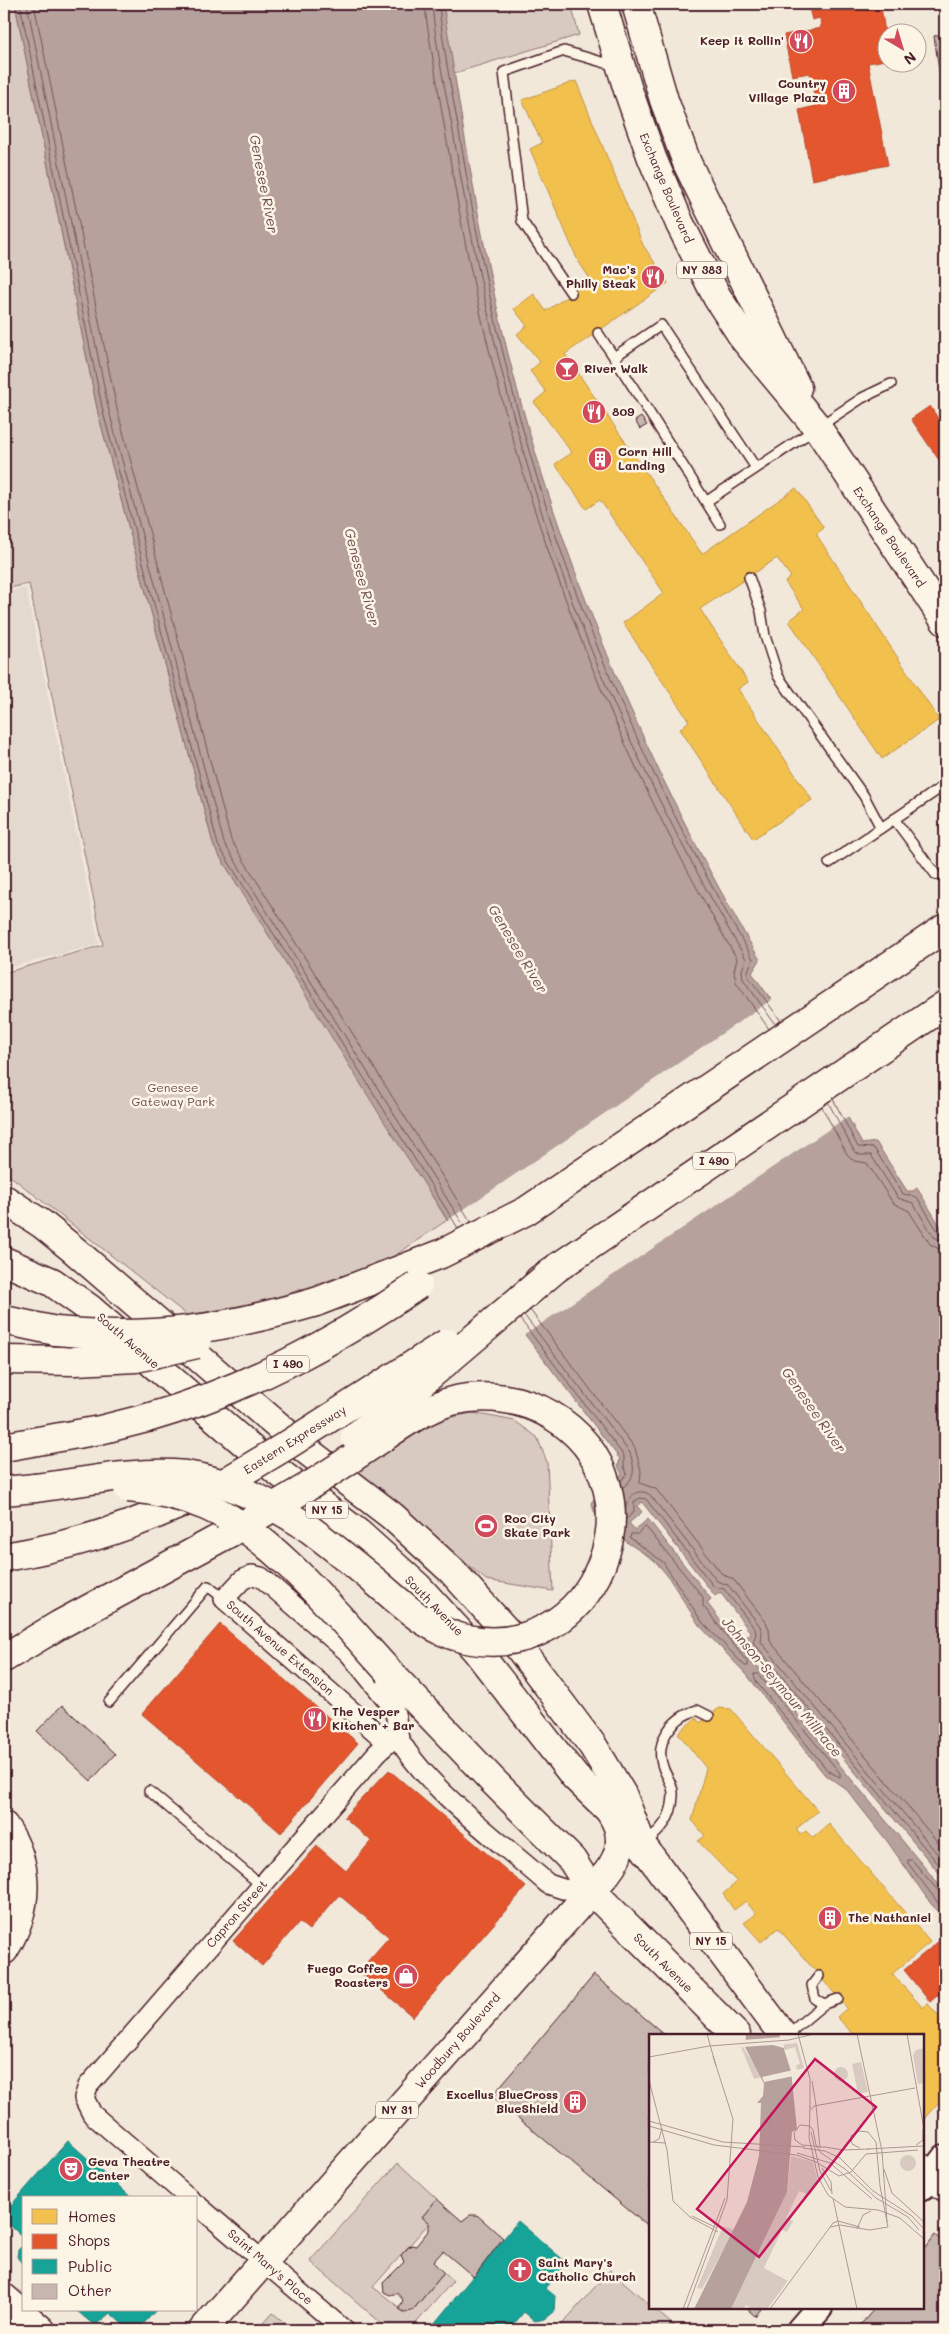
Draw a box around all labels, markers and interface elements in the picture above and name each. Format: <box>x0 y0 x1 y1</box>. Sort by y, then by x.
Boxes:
north arrow <box>876 22 926 72</box>
restaurant icon: Keep it Rollin' <box>788 28 814 54</box>
place label: Keep it Rollin' <box>700 32 784 48</box>
text: N <box>900 48 920 69</box>
place label: Country Village Plaza <box>749 75 826 105</box>
building icon: Country Village Plaza <box>831 78 857 104</box>
street label: Exchange Boulevard <box>636 130 698 245</box>
water label: Genesee River <box>246 133 283 235</box>
place label: Mac's Philly Steak <box>566 261 636 291</box>
road number: NY 383 <box>677 262 727 278</box>
restaurant icon: Mac's Philly Steak <box>640 264 666 290</box>
bar icon: River Walk <box>554 356 580 382</box>
place label: River Walk <box>584 360 648 376</box>
restaurant icon: 809 <box>581 399 607 425</box>
place label: 809 <box>612 403 634 419</box>
place label: Corn Hill Landing <box>618 443 672 473</box>
building icon: Corn Hill Landing <box>587 446 613 472</box>
street label: Exchange Boulevard <box>850 483 930 590</box>
water label: Genesee River <box>340 526 385 628</box>
water label: Genesee River <box>484 901 552 997</box>
park label: Genesee Gateway Park <box>131 1079 215 1109</box>
road number: I 490 <box>693 1152 735 1170</box>
street label: South Avenue <box>94 1309 163 1372</box>
road number: I 490 <box>267 1356 309 1372</box>
water label: Genesee River <box>778 1363 851 1456</box>
street label: Eastern Expressway <box>240 1401 349 1477</box>
road number: NY 15 <box>306 1502 348 1518</box>
place label: Roc City Skate Park <box>504 1510 570 1540</box>
sports icon: Roc City Skate Park <box>473 1513 499 1539</box>
street label: South Avenue <box>402 1572 468 1639</box>
street label: South Avenue Extension <box>224 1596 338 1698</box>
water label: Johnson-Seymour Millrace <box>718 1612 847 1761</box>
place label: The Vesper Kitchen + Bar <box>332 1703 415 1733</box>
restaurant icon: The Vesper Kitchen + Bar <box>302 1706 328 1732</box>
street label: Capron Street <box>202 1876 270 1951</box>
building icon: The Nathaniel <box>817 1905 843 1931</box>
place label: The Nathaniel <box>848 1909 931 1925</box>
street label: South Avenue <box>631 1929 697 1995</box>
road number: NY 15 <box>690 1932 732 1950</box>
place label: Fuego Coffee Roasters <box>307 1960 388 1990</box>
shop icon: Fuego Coffee Roasters <box>393 1963 419 1989</box>
street label: Woodbury Boulevard <box>411 1989 503 2092</box>
inset map <box>649 2034 924 2309</box>
place label: Excellus BlueCross BlueShield <box>446 2086 558 2116</box>
building icon: Excellus BlueCross BlueShield <box>562 2089 588 2115</box>
road number: NY 31 <box>376 2102 418 2118</box>
place label: Geva Theatre Center <box>88 2153 170 2183</box>
theatre icon: Geva Theatre Center <box>58 2156 84 2182</box>
legend <box>22 2196 198 2312</box>
text: Homes <box>68 2206 116 2226</box>
street label: Saint Mary's Place <box>225 2225 317 2308</box>
text: Shops <box>68 2230 110 2250</box>
place label: Saint Mary's Catholic Church <box>538 2254 636 2284</box>
text: Public <box>68 2256 112 2276</box>
church icon: Saint Mary's Catholic Church <box>507 2257 533 2283</box>
text: Other <box>68 2280 112 2300</box>

